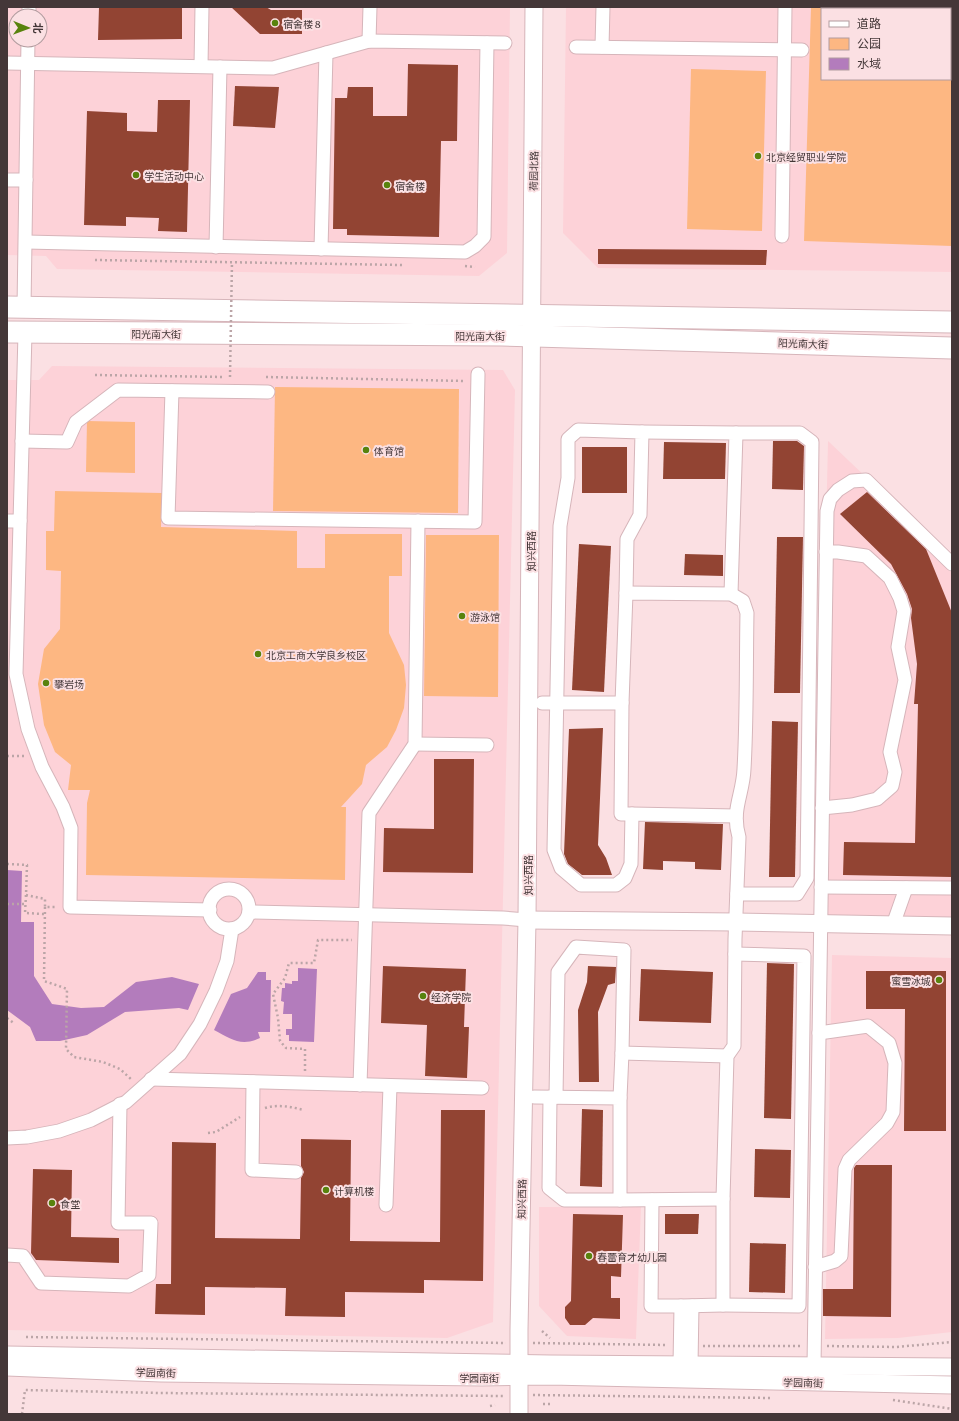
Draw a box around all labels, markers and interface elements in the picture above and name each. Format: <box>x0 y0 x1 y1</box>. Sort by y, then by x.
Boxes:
north arrow <box>8 8 48 48</box>
legend <box>821 8 951 80</box>
text: 道路 <box>857 14 881 32</box>
place label: 宿舍楼 8 <box>283 16 321 31</box>
marker: 宿舍楼 8 <box>270 18 280 28</box>
text: 北 <box>31 23 47 34</box>
text: 公园 <box>857 34 881 52</box>
text: 水域 <box>857 54 881 72</box>
place label: 北京经贸职业学院 <box>766 149 846 164</box>
street label: 荷园北路 <box>525 151 541 191</box>
marker: 北京经贸职业学院 <box>753 151 763 161</box>
place label: 学生活动中心 <box>144 168 204 183</box>
marker: 学生活动中心 <box>131 170 141 180</box>
place label: 宿舍楼 <box>395 178 425 193</box>
marker: 宿舍楼 <box>382 180 392 190</box>
street label: 阳光南大街 <box>131 326 181 341</box>
street label: 阳光南大街 <box>455 328 505 343</box>
street label: 阳光南大街 <box>778 335 828 351</box>
place label: 体育馆 <box>374 443 404 458</box>
marker: 体育馆 <box>361 445 371 455</box>
street label: 知兴西路 <box>523 531 538 571</box>
place label: 游泳馆 <box>470 609 500 624</box>
marker: 游泳馆 <box>457 611 467 621</box>
place label: 北京工商大学良乡校区 <box>266 647 366 662</box>
marker: 北京工商大学良乡校区 <box>253 649 263 659</box>
place label: 攀岩场 <box>54 676 84 691</box>
marker: 攀岩场 <box>41 678 51 688</box>
street label: 知兴西路 <box>520 855 535 895</box>
place label: 蜜雪冰城 <box>891 973 931 988</box>
marker: 蜜雪冰城 <box>934 975 944 985</box>
place label: 经济学院 <box>431 989 471 1004</box>
marker: 经济学院 <box>418 991 428 1001</box>
street label: 知兴西路 <box>513 1179 529 1219</box>
place label: 计算机楼 <box>334 1183 374 1198</box>
marker: 计算机楼 <box>321 1185 331 1195</box>
place label: 食堂 <box>60 1196 80 1211</box>
marker: 食堂 <box>47 1198 57 1208</box>
place label: 春蕾育才幼儿园 <box>597 1249 667 1264</box>
marker: 春蕾育才幼儿园 <box>584 1251 594 1261</box>
street label: 学园南街 <box>136 1364 176 1380</box>
street label: 学园南街 <box>459 1370 499 1385</box>
street label: 学园南街 <box>783 1374 823 1390</box>

